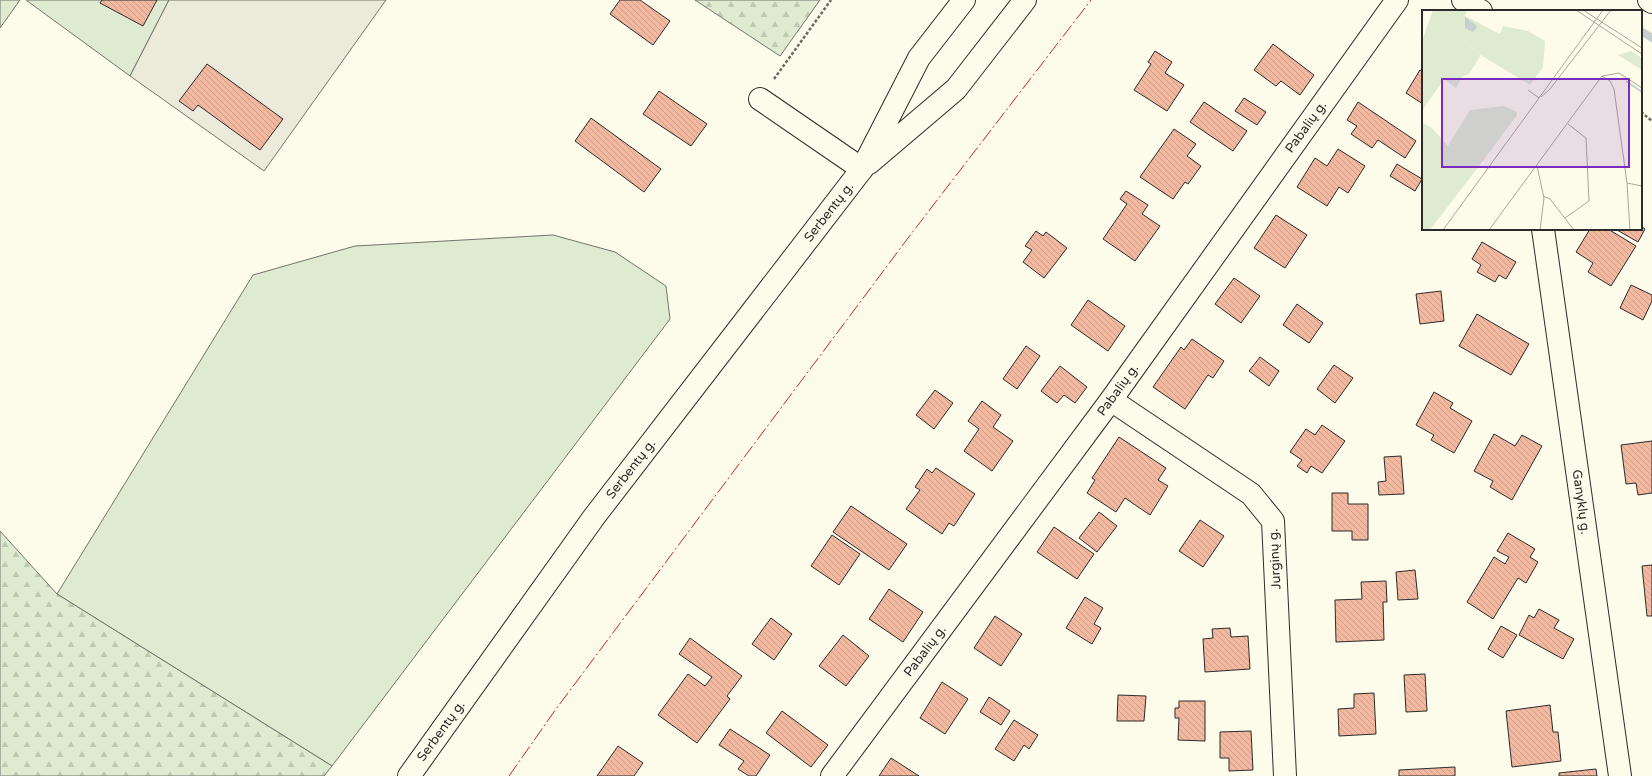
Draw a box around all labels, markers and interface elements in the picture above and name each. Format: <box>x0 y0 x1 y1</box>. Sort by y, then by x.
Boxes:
inset map <box>1422 10 1642 230</box>
street label: Pabalių g. <box>1282 98 1330 156</box>
street label: Serbentų g. <box>801 179 857 245</box>
street label: Pabalių g. <box>1094 361 1142 419</box>
street label: Serbentų g. <box>603 436 659 502</box>
street label: Ganyklų g. <box>1569 469 1593 535</box>
street label: Jurginų g. <box>1265 528 1285 590</box>
street label: Pabalių g. <box>900 622 950 680</box>
street label: Serbentų g. <box>414 697 468 765</box>

